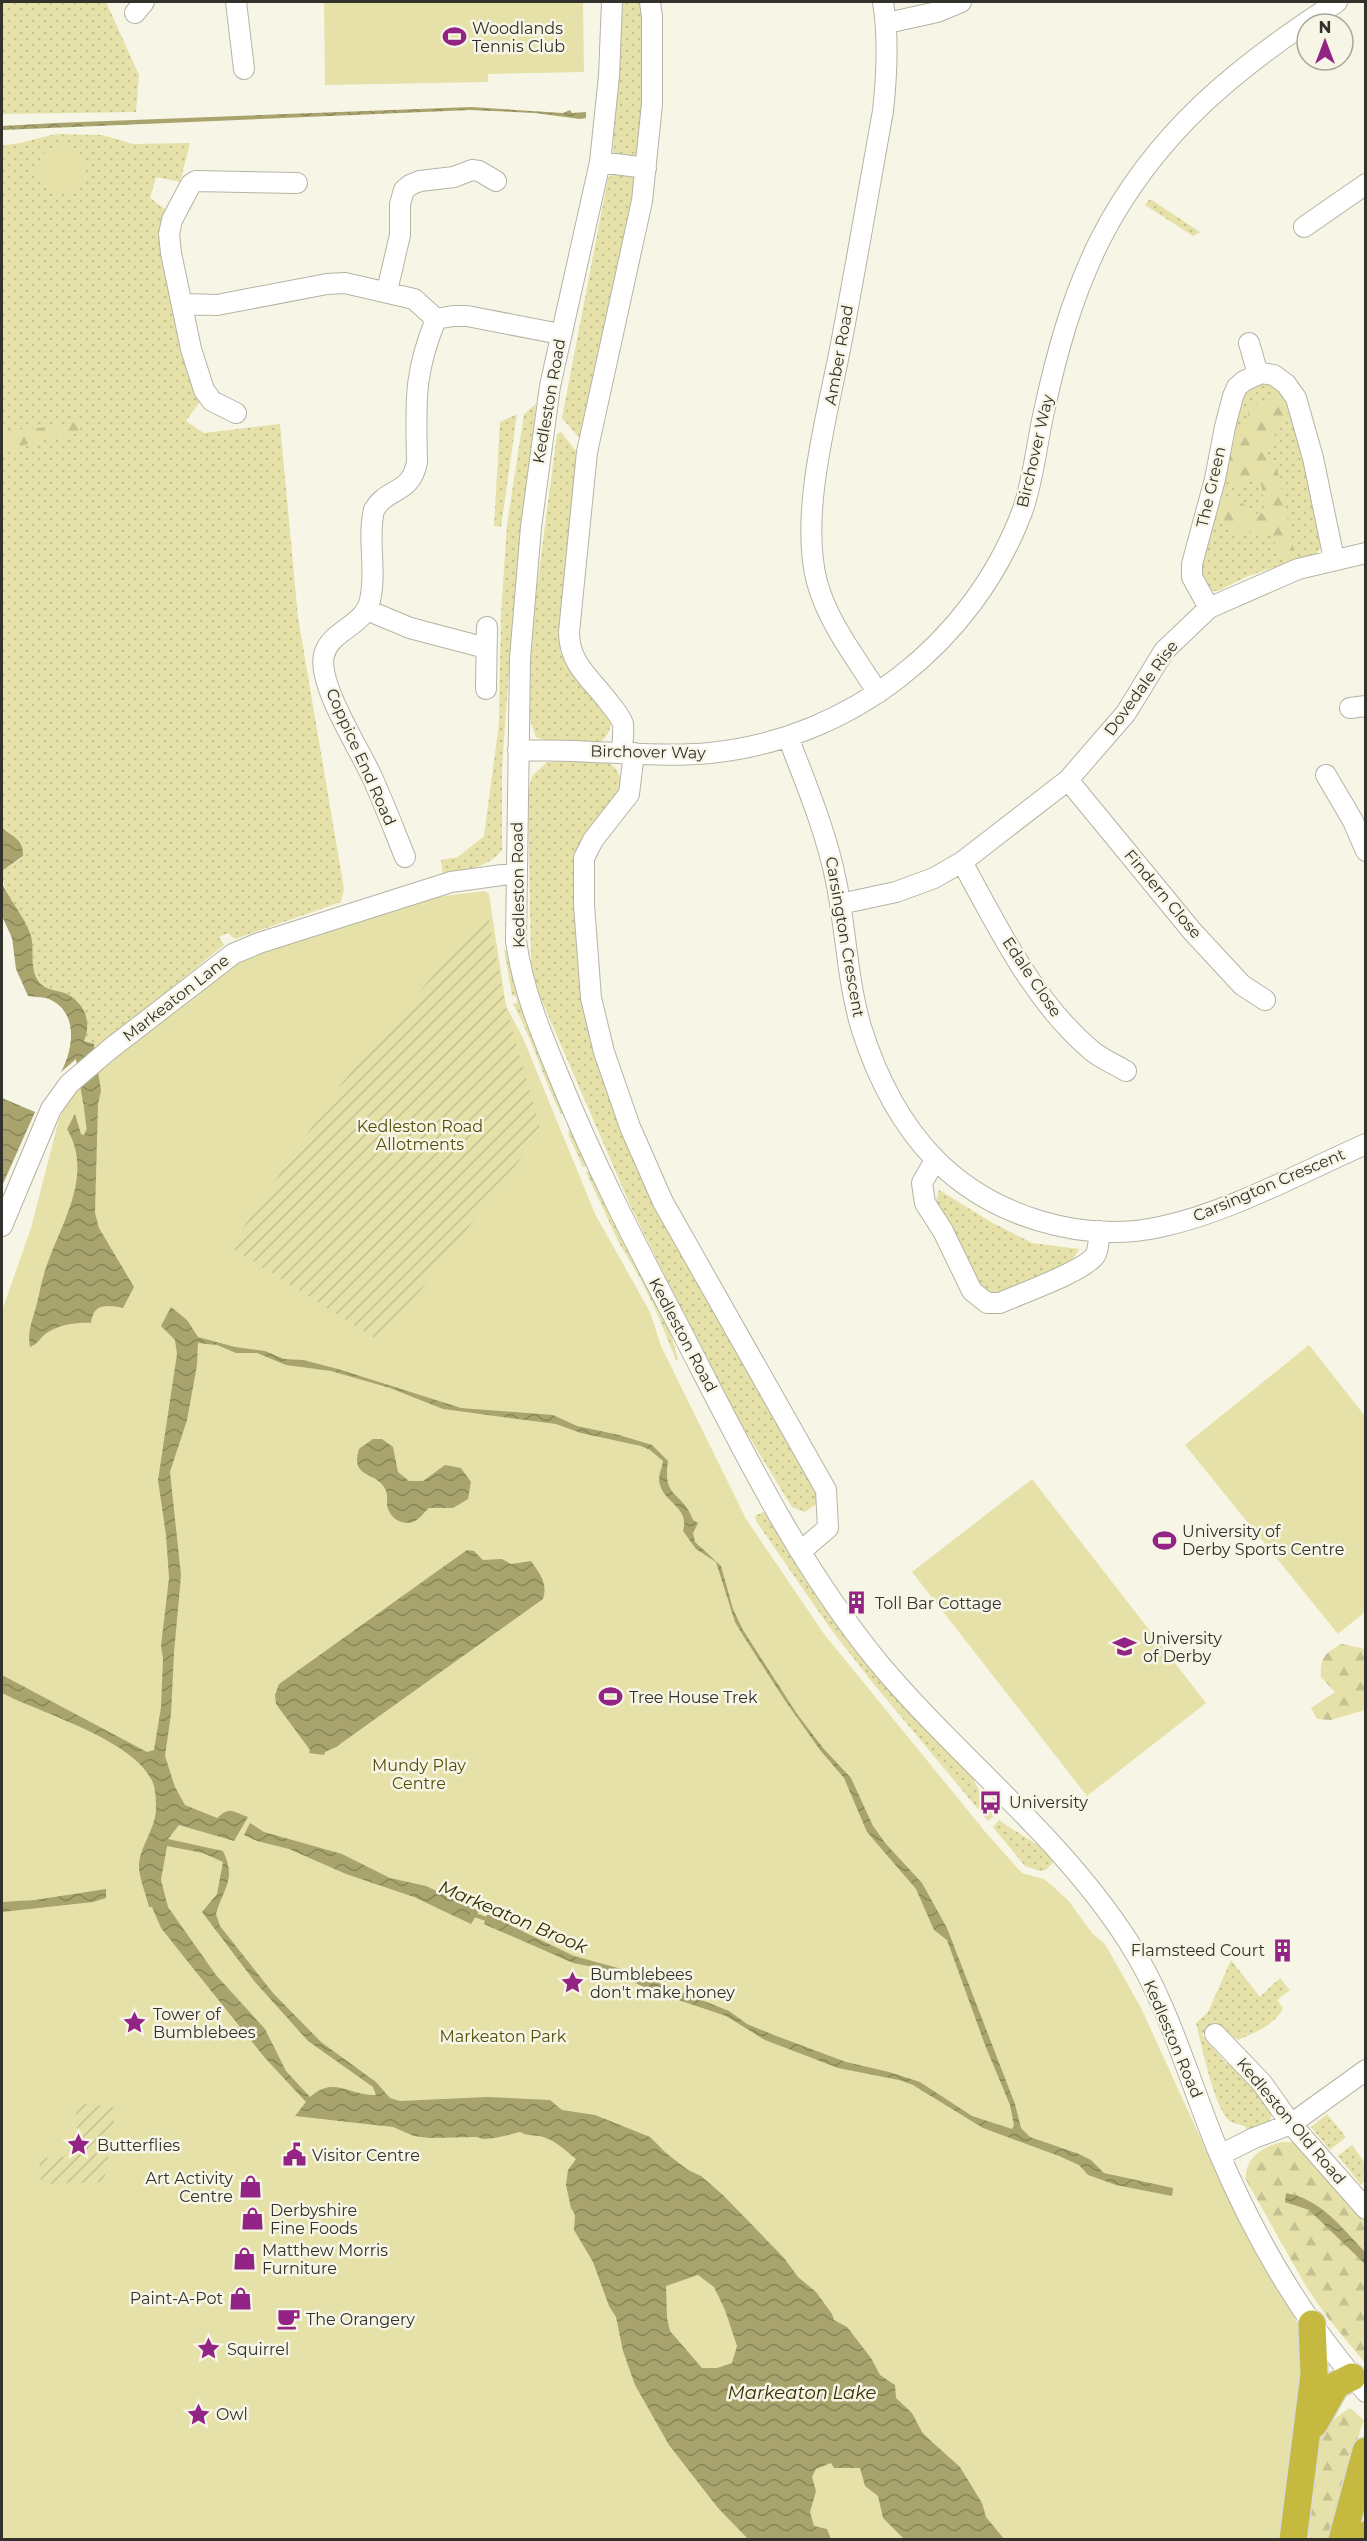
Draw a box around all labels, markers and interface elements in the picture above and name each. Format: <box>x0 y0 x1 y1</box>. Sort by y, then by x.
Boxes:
north arrow <box>1295 12 1355 72</box>
text: N <box>1319 18 1331 37</box>
place label: Woodlands Tennis Club <box>472 19 565 56</box>
sports icon: Woodlands Tennis Club <box>441 24 467 50</box>
street label: Amber Road <box>821 303 857 407</box>
street label: Kedleston Road <box>529 337 569 465</box>
street label: Birchover Way <box>1013 392 1057 509</box>
street label: The Green <box>1192 445 1230 529</box>
street label: Dovedale Rise <box>1100 637 1182 739</box>
street label: Coppice End Road <box>322 685 400 829</box>
street label: Birchover Way <box>590 741 706 763</box>
street label: Kedleston Road <box>507 822 529 948</box>
street label: Findern Close <box>1120 846 1206 942</box>
street label: Carsington Crescent <box>821 855 869 1019</box>
street label: Edale Close <box>998 933 1066 1021</box>
street label: Markeaton Lane <box>119 951 233 1045</box>
park label: Kedleston Road Allotments <box>357 1117 483 1154</box>
street label: Carsington Crescent <box>1190 1144 1348 1226</box>
street label: Kedleston Road <box>645 1275 721 1395</box>
place label: University of Derby Sports Centre <box>1182 1522 1344 1559</box>
sports icon: University of Derby Sports Centre <box>1151 1527 1177 1553</box>
building icon: Toll Bar Cottage <box>844 1590 870 1616</box>
place label: Toll Bar Cottage <box>875 1594 1002 1613</box>
place label: University of Derby <box>1143 1629 1222 1666</box>
school or university icon: University of Derby <box>1112 1634 1138 1660</box>
sports icon: Tree House Trek <box>598 1684 624 1710</box>
place label: Tree House Trek <box>629 1688 758 1707</box>
park label: Mundy Play Centre <box>372 1756 466 1793</box>
bus stop icon: University <box>978 1789 1004 1815</box>
place label: University <box>1009 1793 1088 1812</box>
water label: Markeaton Brook <box>436 1876 592 1959</box>
building icon: Flamsteed Court <box>1270 1937 1296 1963</box>
place label: Flamsteed Court <box>1131 1941 1265 1960</box>
place label: Bumblebees don't make honey <box>590 1965 735 2002</box>
place icon: Bumblebees don't make honey <box>559 1970 585 1996</box>
street label: Kedleston Road <box>1140 1977 1206 2101</box>
place label: Tower of Bumblebees <box>153 2005 256 2042</box>
place icon: Tower of Bumblebees <box>122 2010 148 2036</box>
park label: Markeaton Park <box>440 2027 567 2046</box>
street label: Kedleston Old Road <box>1233 2054 1349 2188</box>
place icon: Butterflies <box>66 2132 92 2158</box>
place label: Butterflies <box>97 2136 180 2155</box>
public building icon: Visitor Centre <box>281 2142 307 2168</box>
place label: Visitor Centre <box>312 2146 420 2165</box>
place label: Art Activity Centre <box>145 2169 233 2206</box>
shop icon: Art Activity Centre <box>238 2174 264 2200</box>
place label: Derbyshire Fine Foods <box>270 2201 358 2238</box>
shop icon: Derbyshire Fine Foods <box>239 2206 265 2232</box>
place label: Matthew Morris Furniture <box>262 2241 388 2278</box>
shop icon: Matthew Morris Furniture <box>231 2246 257 2272</box>
shop icon: Paint-A-Pot <box>228 2285 254 2311</box>
place label: Paint-A-Pot <box>130 2289 223 2308</box>
cafe icon: The Orangery <box>275 2306 301 2332</box>
place label: The Orangery <box>306 2310 415 2329</box>
place icon: Squirrel <box>196 2336 222 2362</box>
place label: Squirrel <box>227 2340 289 2359</box>
water label: Markeaton Lake <box>728 2382 877 2404</box>
place icon: Owl <box>185 2401 211 2427</box>
place label: Owl <box>216 2405 248 2424</box>

